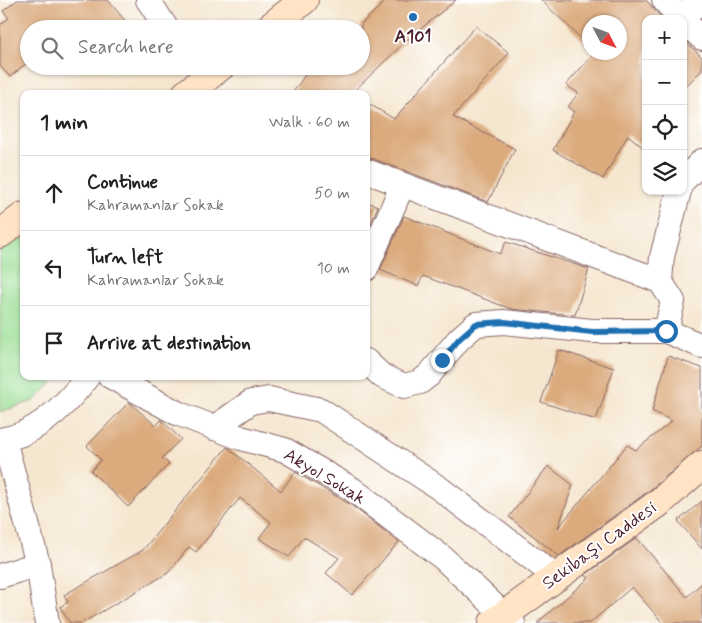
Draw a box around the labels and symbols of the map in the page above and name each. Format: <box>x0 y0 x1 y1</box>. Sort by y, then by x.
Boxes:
marker: A101 <box>407 11 419 23</box>
north arrow <box>582 15 627 60</box>
place label: A101 <box>394 25 432 49</box>
route start <box>655 320 678 343</box>
route end <box>431 349 454 372</box>
street label: Akyol Sokak <box>279 443 370 511</box>
street label: Sekibaşı Caddesi <box>537 496 662 596</box>

